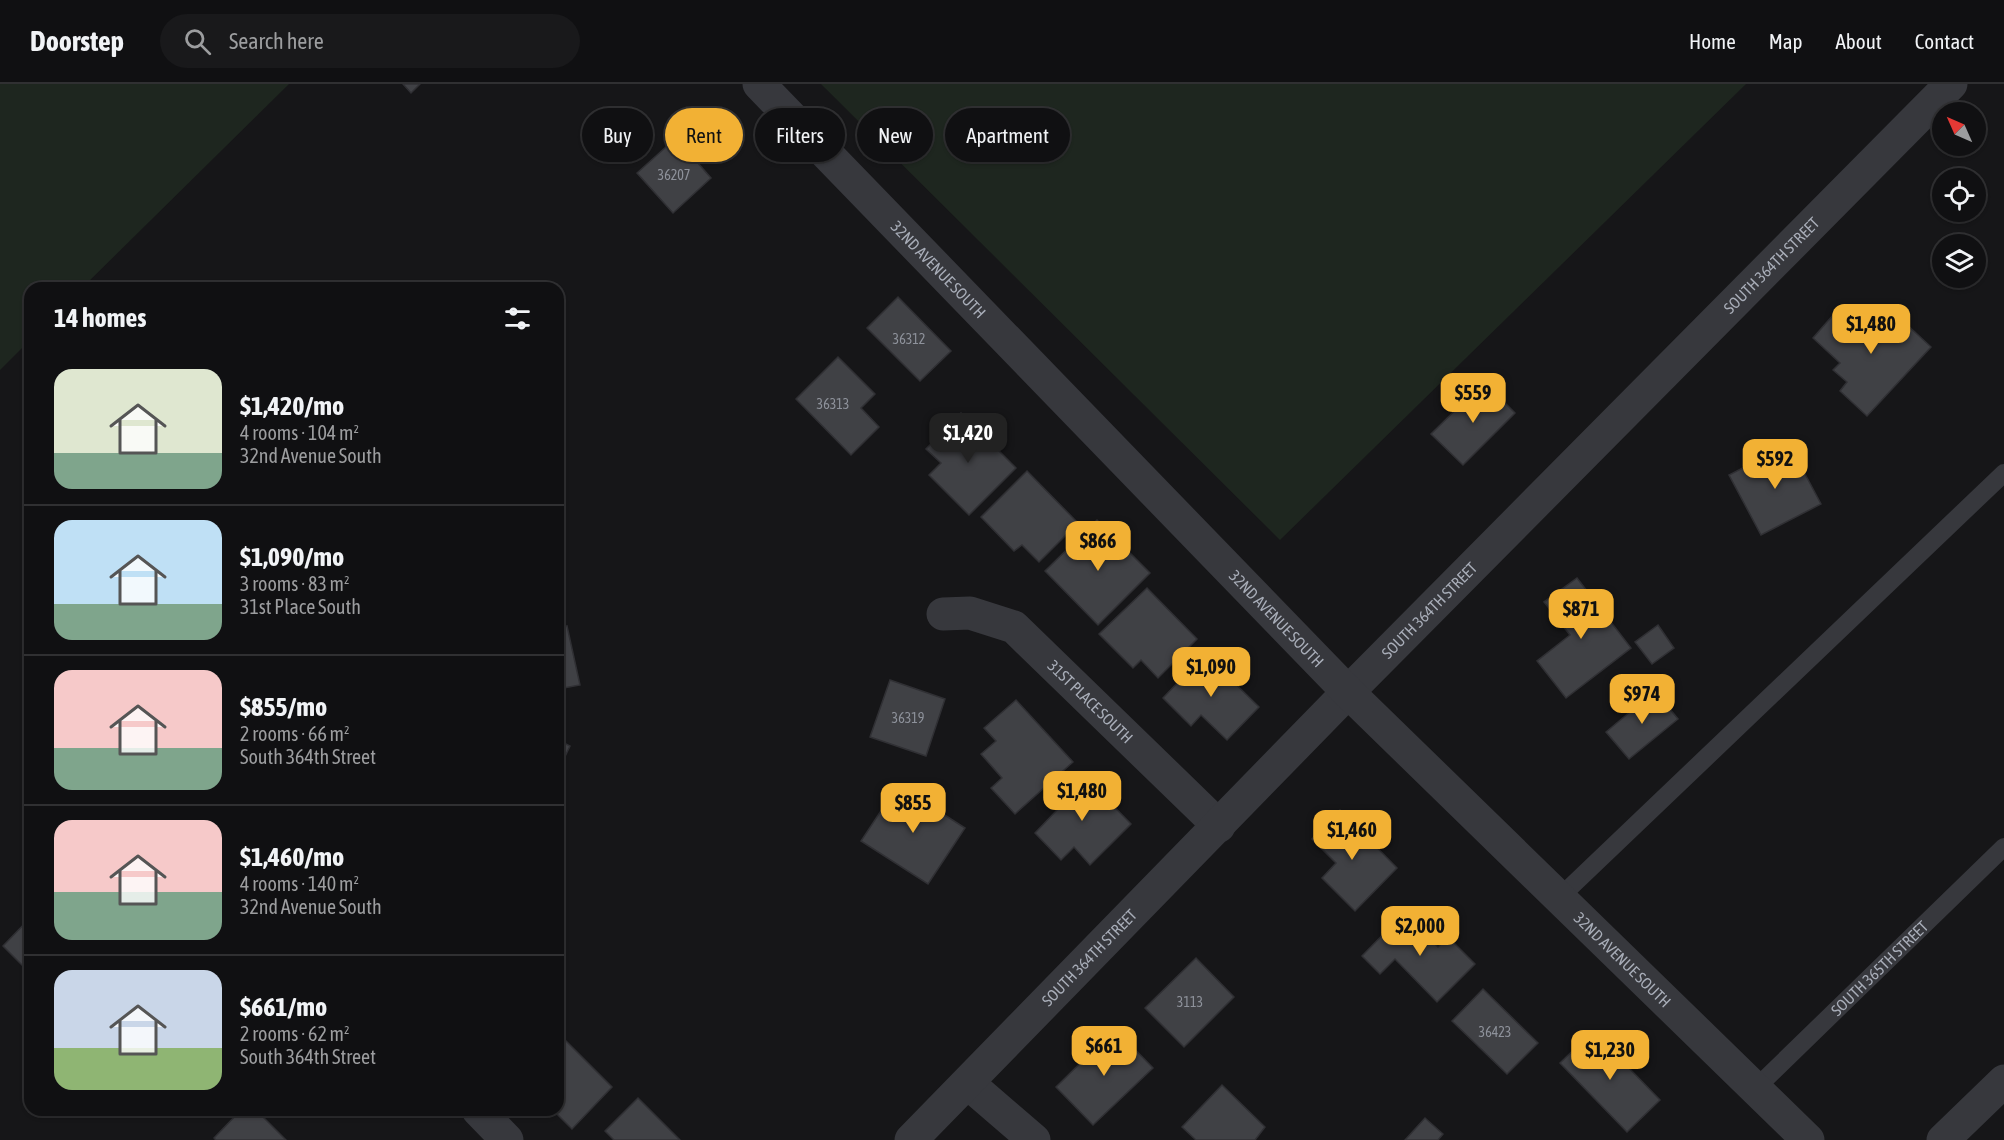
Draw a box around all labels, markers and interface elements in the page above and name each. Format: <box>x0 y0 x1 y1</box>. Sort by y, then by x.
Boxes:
search box <box>160 14 580 68</box>
text: Doorstep <box>30 25 124 57</box>
icon: search <box>181 25 214 58</box>
text: Search here <box>229 28 324 54</box>
text: Home <box>1689 29 1736 53</box>
text: Map <box>1769 29 1803 53</box>
text: About <box>1836 29 1882 53</box>
text: Contact <box>1915 29 1974 53</box>
north arrow <box>1932 102 1986 156</box>
map controls <box>1932 102 1986 288</box>
chip: Buy <box>582 108 653 162</box>
chip: Rent <box>665 108 743 162</box>
chip: Filters <box>755 108 845 162</box>
chip: New <box>857 108 933 162</box>
chip: Apartment <box>945 108 1070 162</box>
house number: 36207 <box>658 167 690 183</box>
button: locate <box>1932 168 1986 222</box>
street label: SOUTH 364TH STREET <box>1720 214 1823 317</box>
street label: 32ND AVENUE SOUTH <box>888 217 989 321</box>
button: layers <box>1932 234 1986 288</box>
icon: filters <box>501 302 534 335</box>
text: 14 homes <box>54 303 147 333</box>
pin: $1,480 <box>1822 304 1920 355</box>
text: $1,480 <box>1846 312 1896 335</box>
house number: 36312 <box>893 331 925 347</box>
pin: $559 <box>1437 373 1509 424</box>
text: $559 <box>1455 381 1491 404</box>
text: $1,420/mo <box>240 391 344 421</box>
icon: home <box>102 393 174 465</box>
house number: 36313 <box>817 396 849 412</box>
pin: $1,420 <box>919 413 1017 464</box>
text: 4 rooms · 104 m² <box>240 421 359 444</box>
text: $1,420 <box>943 421 993 444</box>
pin: $592 <box>1739 439 1811 490</box>
text: 32nd Avenue South <box>240 444 382 467</box>
text: $592 <box>1757 447 1793 470</box>
pin: $866 <box>1062 521 1134 572</box>
text: $866 <box>1080 529 1116 552</box>
text: $1,090/mo <box>240 542 344 572</box>
icon: home <box>102 544 174 616</box>
street label: SOUTH 364TH STREET <box>1378 559 1480 662</box>
street label: 32ND AVENUE SOUTH <box>1226 566 1328 670</box>
text: 3 rooms · 83 m² <box>240 572 350 595</box>
pin: $871 <box>1545 589 1617 640</box>
text: 31st Place South <box>240 595 361 618</box>
text: $871 <box>1563 597 1599 620</box>
pin: $1,090 <box>1162 647 1260 698</box>
text: $1,090 <box>1186 655 1236 678</box>
street label: 31ST PLACE SOUTH <box>1045 656 1137 747</box>
pin: $974 <box>1606 674 1678 725</box>
text: $974 <box>1624 682 1660 705</box>
text: $855/mo <box>240 692 327 722</box>
icon: home <box>102 694 174 766</box>
house number: 36319 <box>892 710 924 726</box>
text: 2 rooms · 66 m² <box>240 722 350 745</box>
text: South 364th Street <box>240 745 376 768</box>
pin: $1,480 <box>1033 771 1131 822</box>
text: $1,480 <box>1057 779 1107 802</box>
pin: $855 <box>877 783 949 834</box>
text: $855 <box>895 791 931 814</box>
pin: $1,460 <box>1303 810 1401 861</box>
text: $1,460 <box>1327 818 1377 841</box>
text: $1,460/mo <box>240 842 344 872</box>
icon: home <box>102 844 174 916</box>
text: 4 rooms · 140 m² <box>240 872 359 895</box>
text: 32nd Avenue South <box>240 895 382 918</box>
street label: SOUTH 364TH STREET <box>1038 905 1140 1009</box>
pin: $2,000 <box>1371 906 1469 957</box>
street label: 32ND AVENUE SOUTH <box>1571 909 1675 1011</box>
text: $2,000 <box>1395 914 1445 937</box>
street label: SOUTH 365TH STREET <box>1827 917 1931 1019</box>
text: $661/mo <box>240 992 327 1022</box>
icon: home <box>102 994 174 1066</box>
house number: 3113 <box>1177 994 1203 1010</box>
text: 2 rooms · 62 m² <box>240 1022 350 1045</box>
house number: 36423 <box>1479 1024 1511 1040</box>
pin: $661 <box>1068 1026 1140 1077</box>
pin: $1,230 <box>1561 1030 1659 1081</box>
text: $661 <box>1086 1034 1122 1057</box>
text: $1,230 <box>1585 1038 1635 1061</box>
text: South 364th Street <box>240 1045 376 1068</box>

